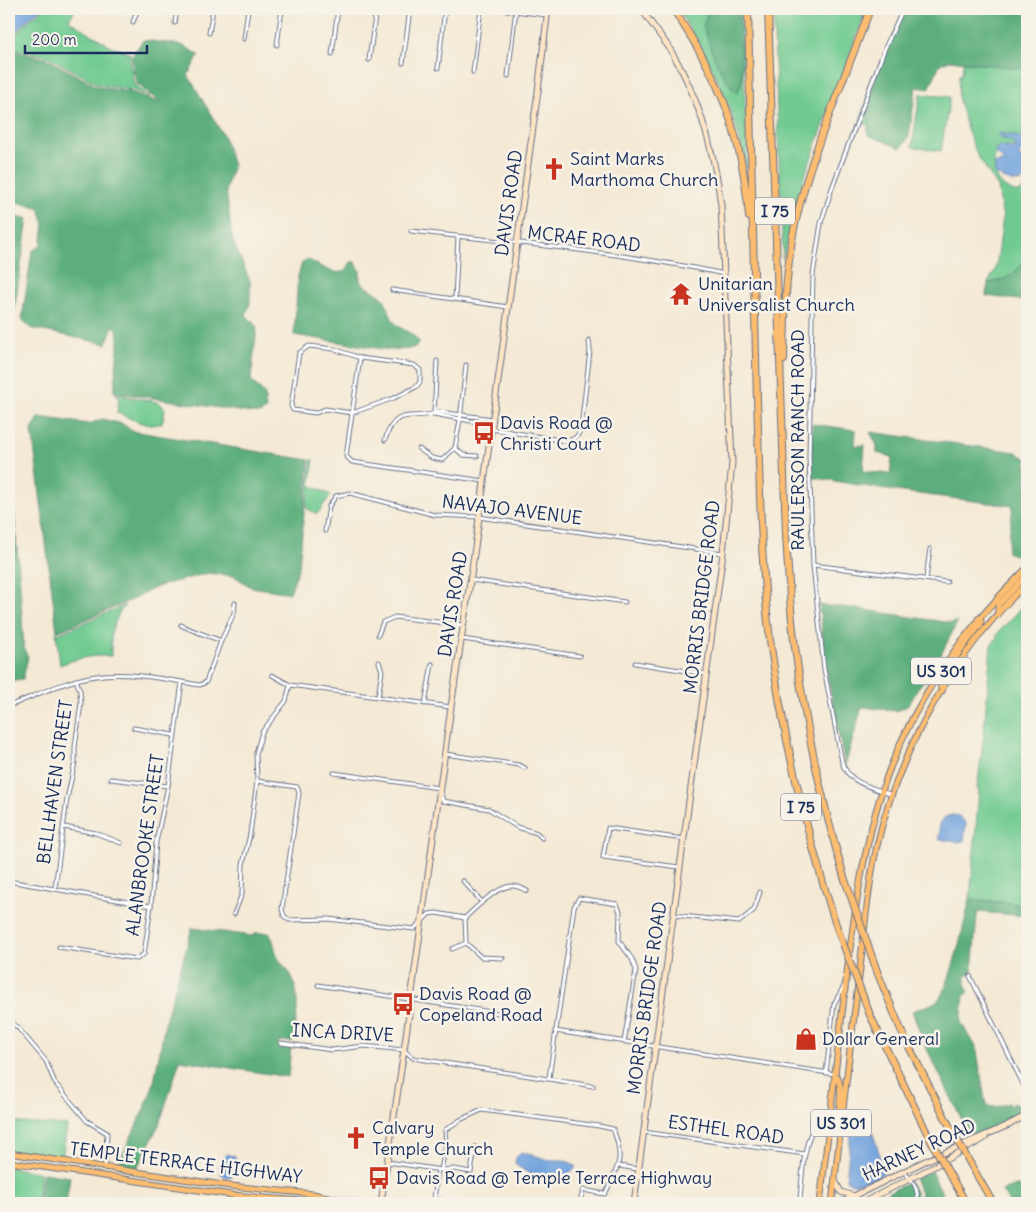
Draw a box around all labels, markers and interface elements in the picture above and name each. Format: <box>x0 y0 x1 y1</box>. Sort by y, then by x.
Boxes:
scale bar <box>25 22 148 54</box>
text: 200 m <box>32 30 77 49</box>
place label: Saint Marks Marthoma Church <box>570 147 718 191</box>
street label: DAVIS ROAD <box>490 148 527 257</box>
church icon: Saint Marks Marthoma Church <box>541 156 567 182</box>
road number: I 75 <box>755 198 795 225</box>
street label: MCRAE ROAD <box>526 220 642 257</box>
place label: Unitarian Universalist Church <box>698 272 855 316</box>
temple icon: Unitarian Universalist Church <box>668 281 694 307</box>
street label: RAULERSON RANCH ROAD <box>786 329 809 551</box>
place label: Davis Road @ Christi Court <box>500 411 613 455</box>
bus stop icon: Davis Road @ Christi Court <box>471 420 497 446</box>
street label: NAVAJO AVENUE <box>441 489 584 530</box>
street label: MORRIS BRIDGE ROAD <box>678 499 725 695</box>
street label: DAVIS ROAD <box>433 549 472 658</box>
road number: US 301 <box>911 658 971 684</box>
street label: BELLHAVEN STREET <box>32 698 77 866</box>
street label: ALANBROOKE STREET <box>120 752 169 937</box>
road number: I 75 <box>781 794 821 820</box>
street label: MORRIS BRIDGE ROAD <box>622 900 671 1096</box>
place label: Davis Road @ Copeland Road <box>419 982 543 1026</box>
bus stop icon: Davis Road @ Copeland Road <box>390 991 416 1017</box>
street label: INCA DRIVE <box>292 1018 394 1047</box>
shop icon: Dollar General <box>793 1026 819 1052</box>
place label: Dollar General <box>822 1027 939 1050</box>
street label: ESTHEL ROAD <box>666 1110 786 1149</box>
road number: US 301 <box>811 1110 871 1136</box>
street label: HARNEY ROAD <box>858 1113 979 1186</box>
place label: Calvary Temple Church <box>372 1116 493 1160</box>
church icon: Calvary Temple Church <box>343 1125 369 1151</box>
street label: TEMPLE TERRACE HIGHWAY <box>68 1137 304 1188</box>
bus stop icon: Davis Road @ Temple Terrace Highway <box>366 1165 392 1191</box>
place label: Davis Road @ Temple Terrace Highway <box>396 1166 712 1189</box>

